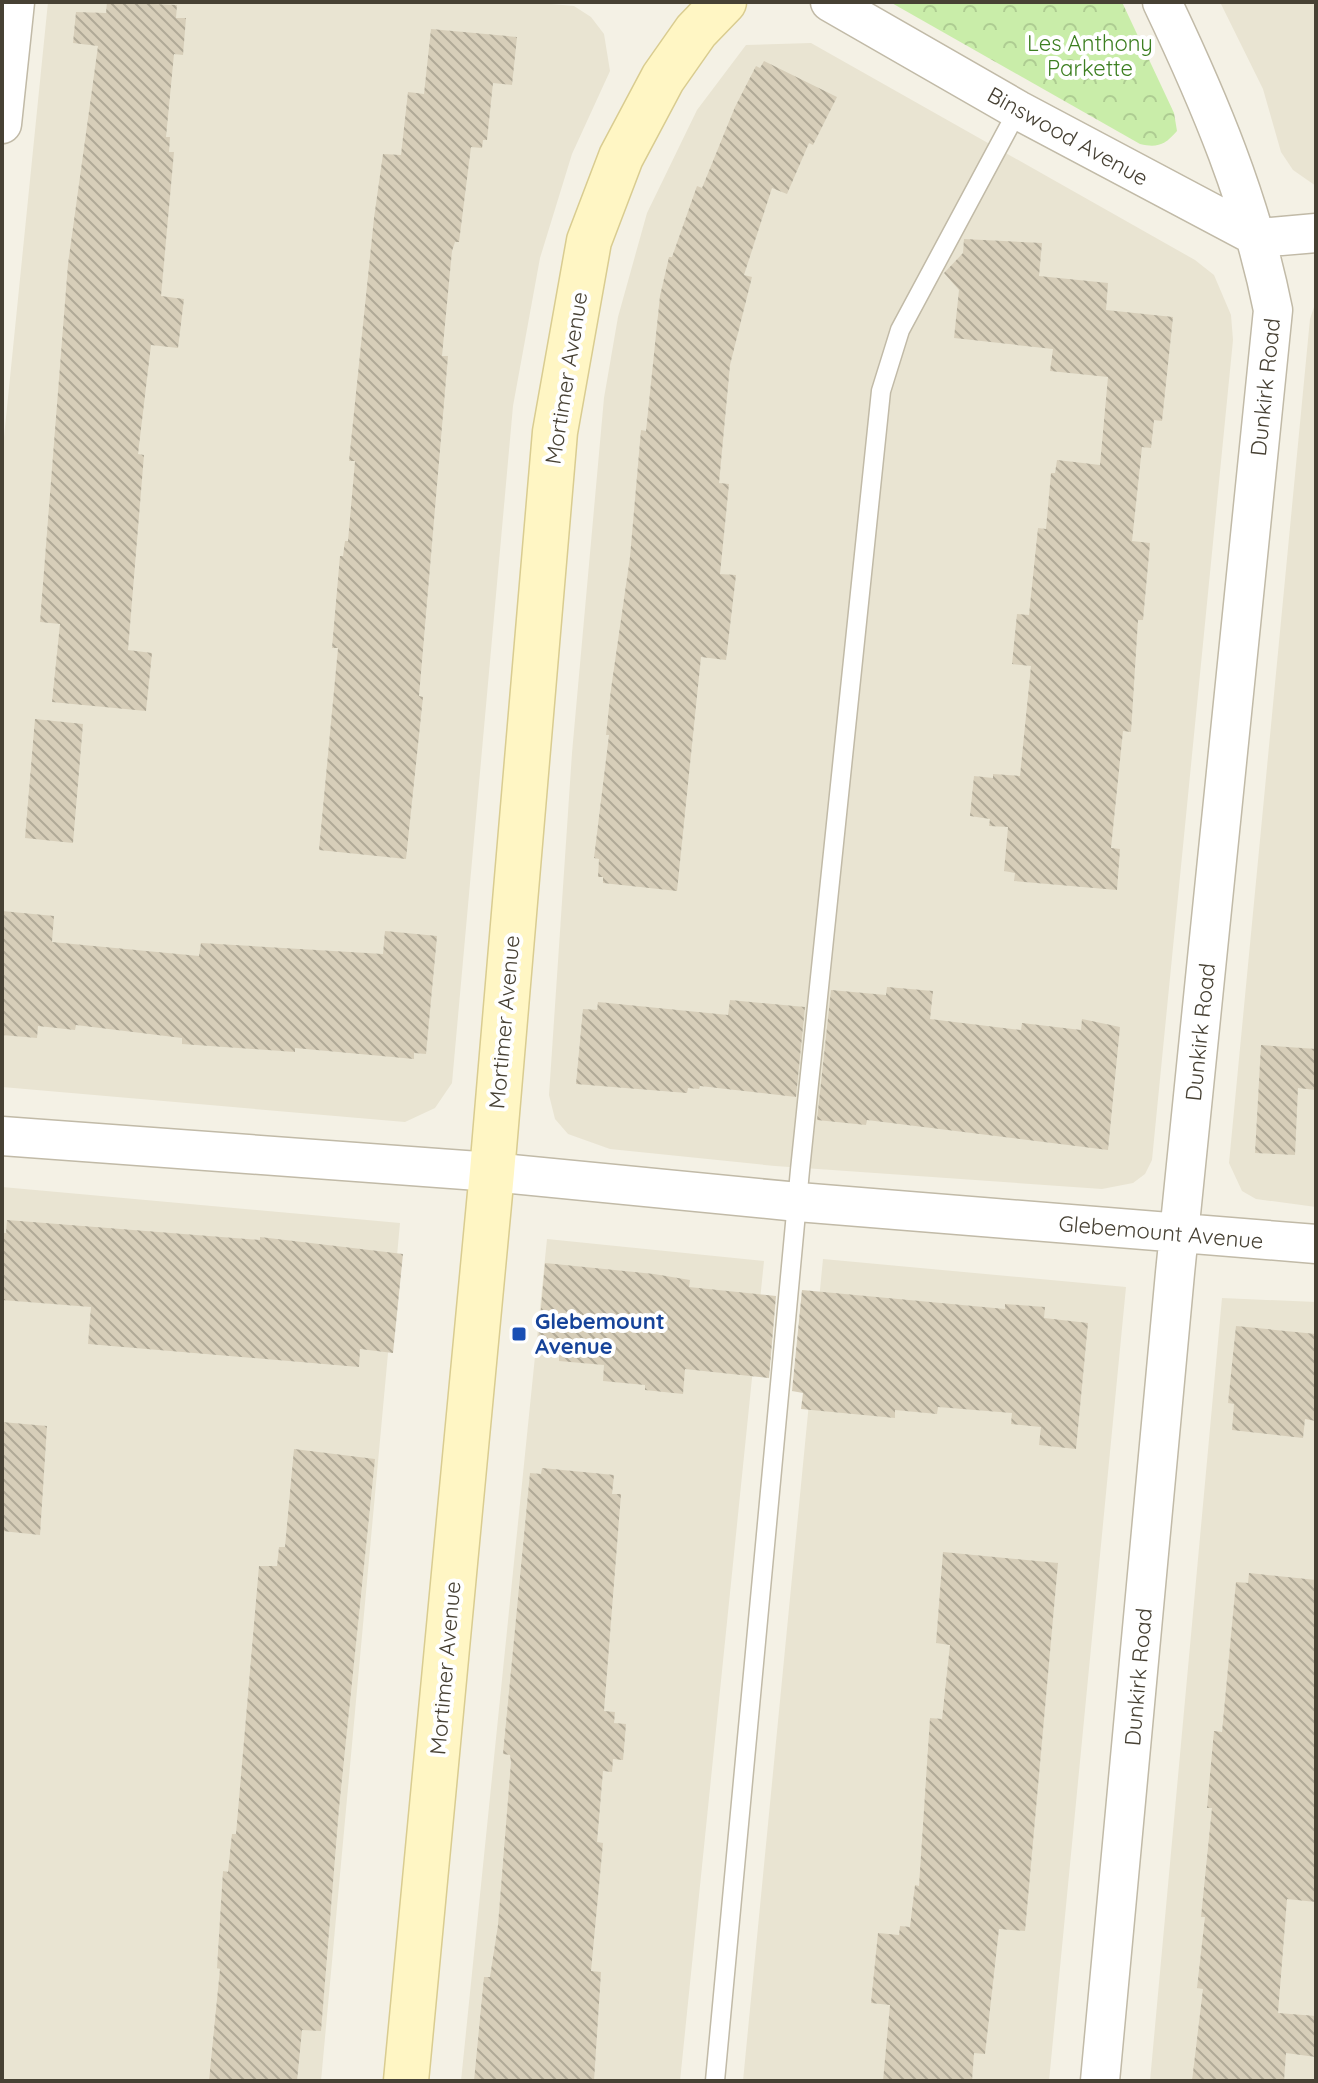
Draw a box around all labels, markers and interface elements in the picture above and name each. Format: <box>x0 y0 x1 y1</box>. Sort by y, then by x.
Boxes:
park label: Les Anthony Parkette <box>1027 29 1153 82</box>
street label: Binswood Avenue <box>983 80 1153 192</box>
street label: Mortimer Avenue <box>539 290 593 466</box>
street label: Dunkirk Road <box>1244 317 1286 457</box>
street label: Mortimer Avenue <box>482 934 526 1110</box>
street label: Dunkirk Road <box>1179 962 1221 1102</box>
street label: Glebemount Avenue <box>1057 1209 1265 1255</box>
place label: Glebemount Avenue <box>535 1307 665 1360</box>
marker: Glebemount Avenue <box>510 1325 528 1343</box>
street label: Mortimer Avenue <box>423 1580 467 1756</box>
street label: Dunkirk Road <box>1118 1607 1158 1747</box>

